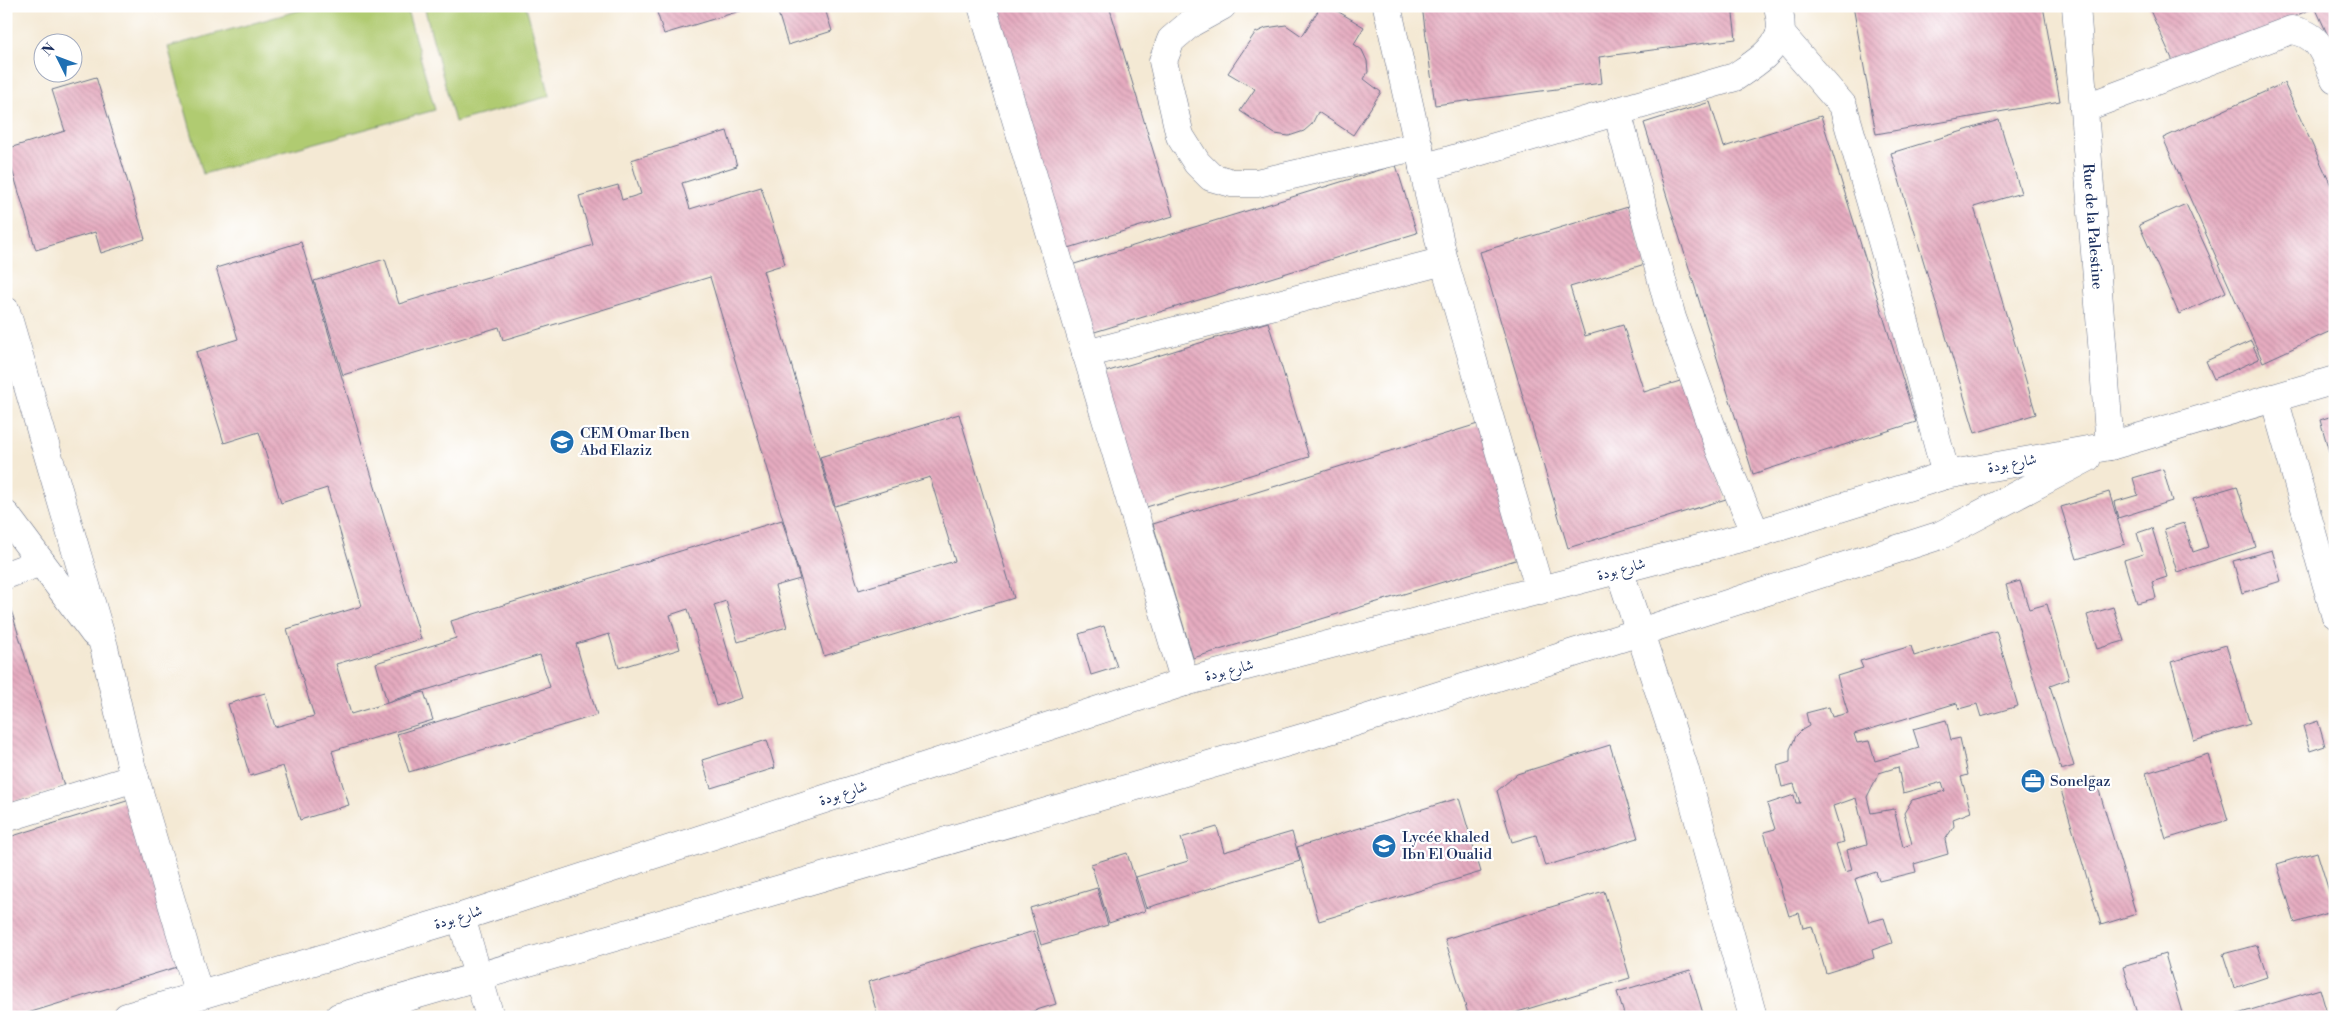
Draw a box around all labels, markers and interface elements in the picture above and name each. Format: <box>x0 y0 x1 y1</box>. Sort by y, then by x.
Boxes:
north arrow <box>32 32 82 82</box>
text: N <box>39 40 59 60</box>
street label: Rue de la Palestine <box>2078 163 2107 290</box>
place label: CEM Omar Iben Abd Elaziz <box>579 424 690 460</box>
school or university icon: CEM Omar Iben Abd Elaziz <box>549 429 575 455</box>
street label: شارع بودة <box>1986 450 2039 480</box>
street label: شارع بودة <box>1595 554 1648 588</box>
street label: شارع بودة <box>1203 655 1256 689</box>
office icon: Sonelgaz <box>2020 768 2046 794</box>
place label: Sonelgaz <box>2050 772 2111 791</box>
street label: شارع بودة <box>817 777 871 813</box>
place label: Lycée khaled Ibn El Oualid <box>1402 828 1492 864</box>
school or university icon: Lycée khaled Ibn El Oualid <box>1371 833 1397 859</box>
street label: شارع بودة <box>432 901 485 937</box>

